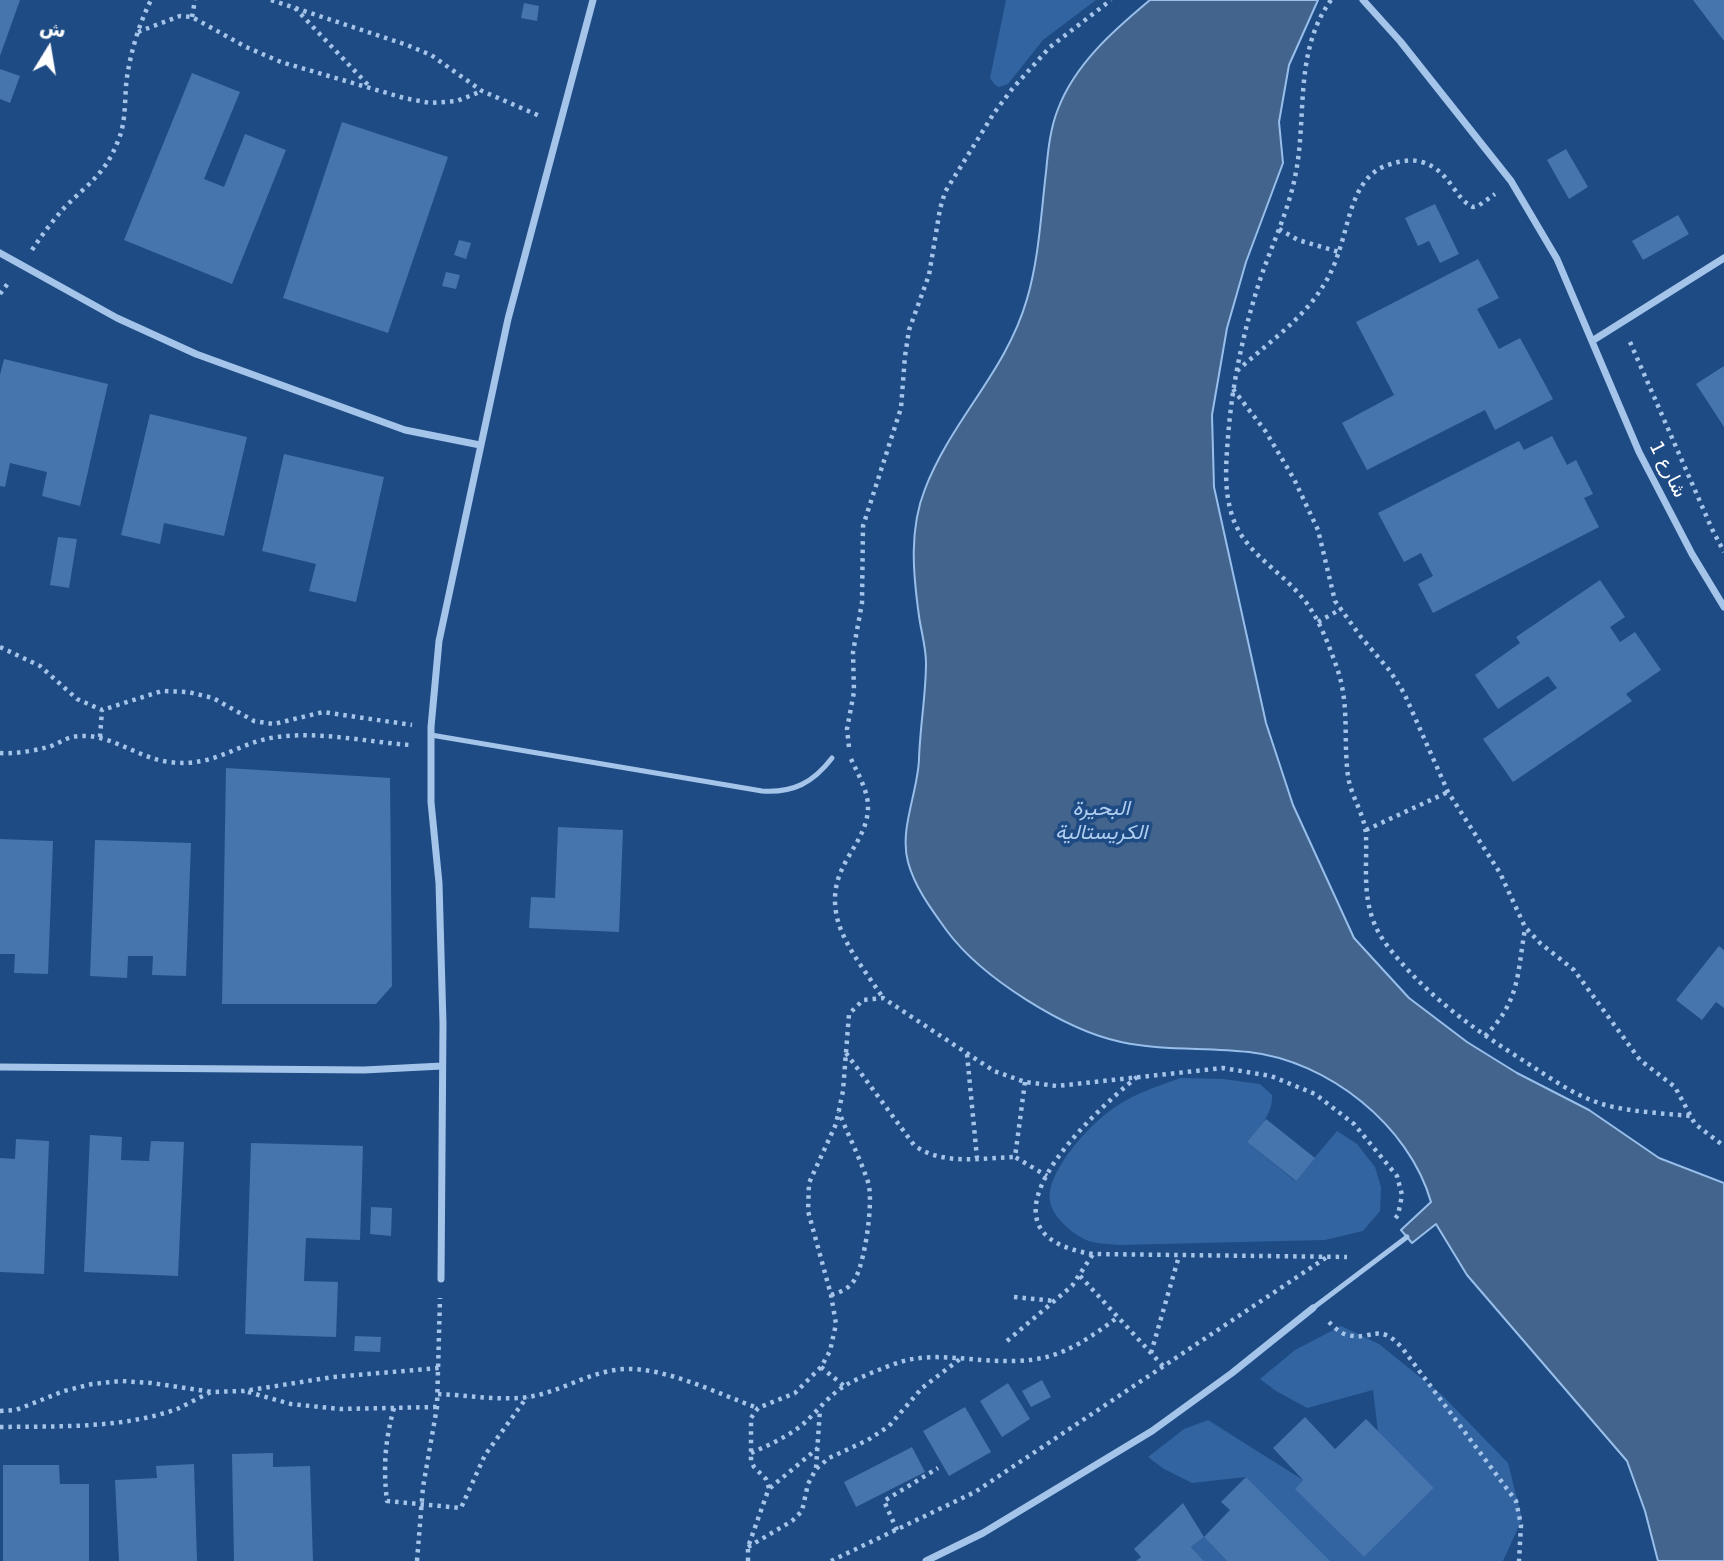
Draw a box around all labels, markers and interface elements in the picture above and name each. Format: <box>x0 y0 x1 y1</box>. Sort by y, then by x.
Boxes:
north arrow <box>14 14 84 84</box>
text: ش <box>38 15 68 42</box>
street label: شارع 1 <box>1643 438 1691 502</box>
water label: البحيرة الكريستالية <box>1055 797 1147 847</box>

